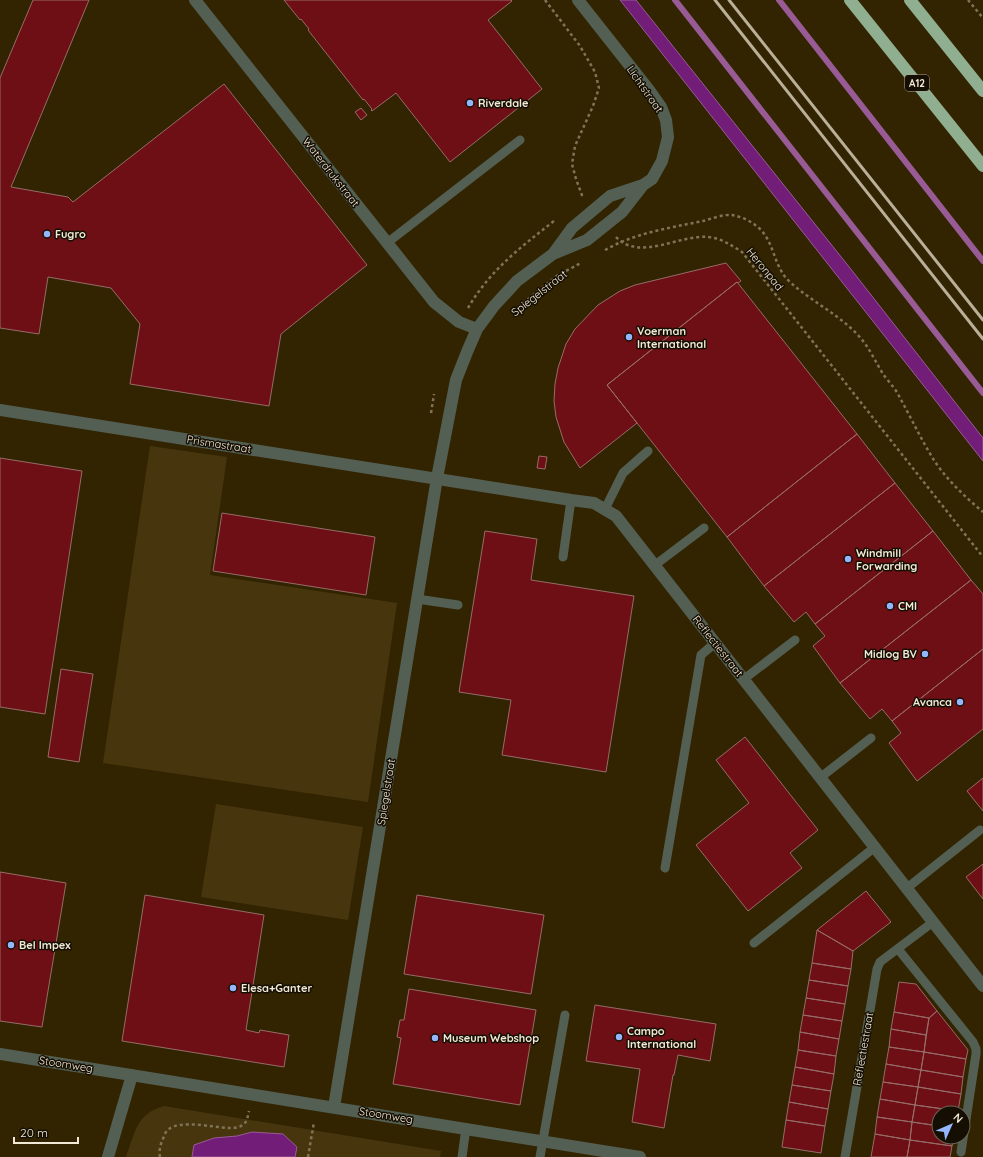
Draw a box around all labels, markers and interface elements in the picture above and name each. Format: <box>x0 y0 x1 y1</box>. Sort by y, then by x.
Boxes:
street label: Lichtstraat <box>624 63 666 115</box>
road number: A12 <box>905 75 929 91</box>
place label: Riverdale <box>478 96 529 110</box>
marker: Riverdale <box>465 98 475 108</box>
street label: Waterdrukstraat <box>300 135 363 210</box>
place label: Fugro <box>55 227 86 241</box>
marker: Fugro <box>42 229 52 239</box>
street label: Heronpad <box>743 245 787 293</box>
street label: Spiegelstraat <box>508 267 570 319</box>
place label: Voerman International <box>637 324 706 351</box>
marker: Voerman International <box>624 332 634 342</box>
street label: Prismastraat <box>186 432 253 456</box>
place label: Windmill Forwarding <box>856 546 917 573</box>
marker: Windmill Forwarding <box>843 554 853 564</box>
place label: CMI <box>898 599 917 613</box>
marker: CMI <box>885 601 895 611</box>
street label: Reflectiestraat <box>690 612 747 680</box>
place label: Midlog BV <box>864 647 918 661</box>
marker: Midlog BV <box>920 649 930 659</box>
place label: Avanca <box>913 695 952 709</box>
marker: Avanca <box>955 697 965 707</box>
street label: Spiegelstraat <box>374 758 398 826</box>
place label: Bel Impex <box>19 938 71 952</box>
marker: Bel Impex <box>6 940 16 950</box>
place label: Elesa+Ganter <box>241 981 313 995</box>
marker: Elesa+Ganter <box>228 983 238 993</box>
street label: Reflectiestraat <box>850 1011 876 1087</box>
place label: Campo International <box>627 1024 696 1051</box>
place label: Museum Webshop <box>443 1031 539 1045</box>
marker: Campo International <box>614 1032 624 1042</box>
marker: Museum Webshop <box>430 1033 440 1043</box>
street label: Stoomweg <box>38 1053 94 1075</box>
street label: Stoomweg <box>358 1104 414 1126</box>
north arrow <box>931 1105 971 1145</box>
text: N <box>950 1110 966 1126</box>
scale bar <box>14 1119 78 1145</box>
text: 20 m <box>20 1125 48 1140</box>

